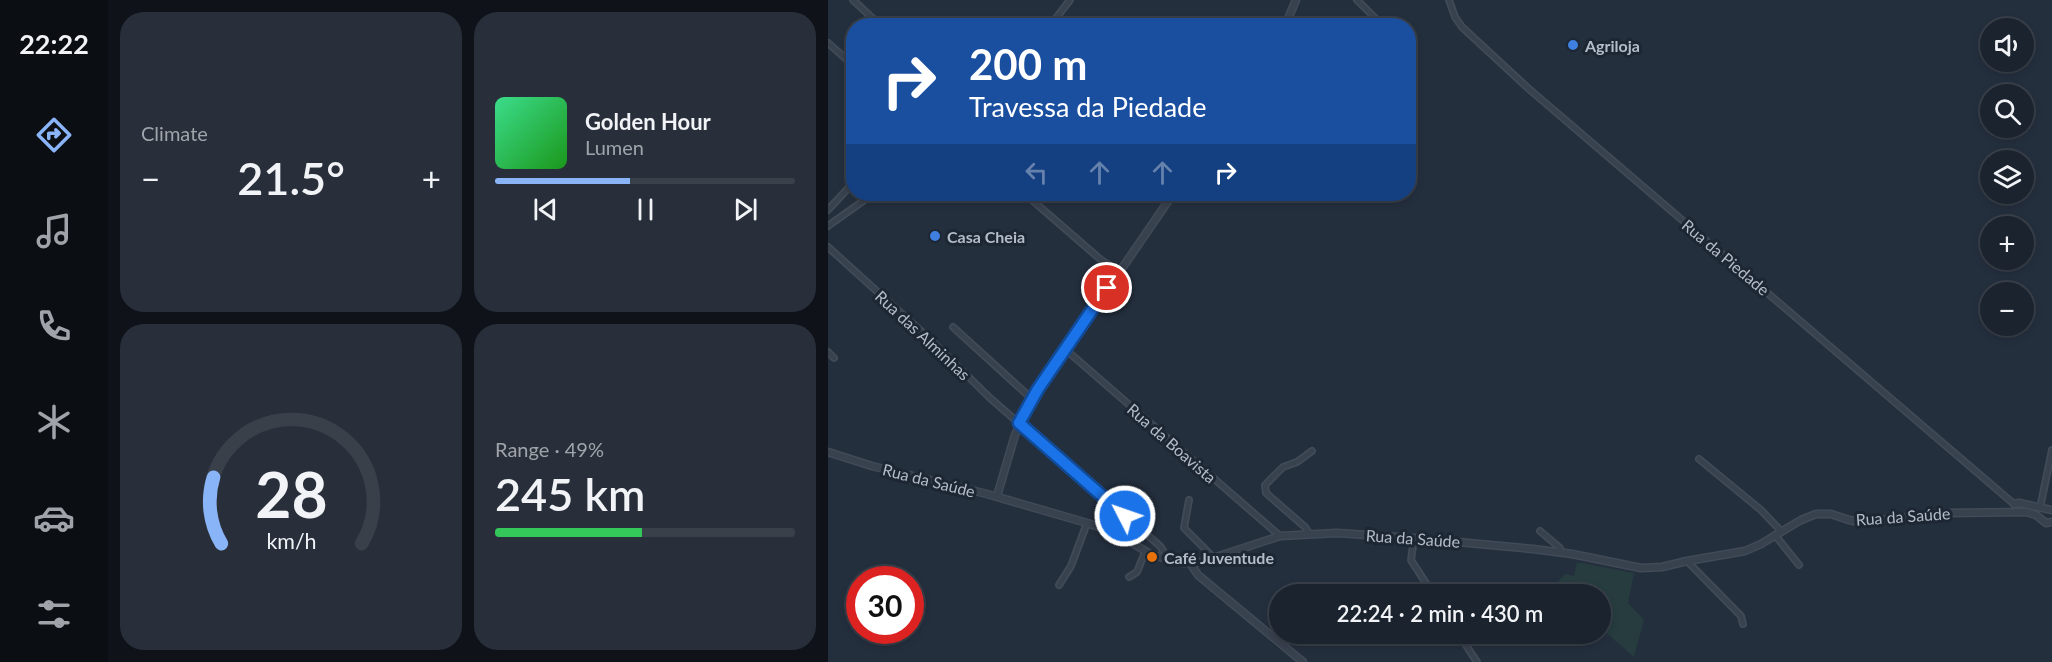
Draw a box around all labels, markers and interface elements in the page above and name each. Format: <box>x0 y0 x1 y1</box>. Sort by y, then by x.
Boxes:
map controls <box>1980 18 2034 336</box>
button: sound <box>1980 18 2034 72</box>
text: 22:22 <box>19 27 89 60</box>
place label: Agriloja <box>1584 36 1640 55</box>
marker: Agriloja <box>1566 38 1580 52</box>
text: 200 m <box>969 39 1087 89</box>
icon: right <box>870 42 948 120</box>
button: search <box>1980 84 2034 138</box>
text: Travessa da Piedade <box>969 90 1206 123</box>
text: Golden Hour <box>585 108 711 135</box>
icon: directions <box>33 114 75 156</box>
text: Climate <box>141 121 208 145</box>
text: Lumen <box>585 135 644 159</box>
button: layers <box>1980 150 2034 204</box>
text: 21.5° <box>237 151 345 205</box>
icon: left <box>1020 156 1053 189</box>
icon: ahead <box>1083 156 1116 189</box>
icon: ahead <box>1146 156 1179 189</box>
icon: right <box>1209 156 1242 189</box>
text: − <box>141 158 160 198</box>
text: + <box>422 158 441 198</box>
icon: previous <box>529 193 562 226</box>
icon: pause <box>629 193 662 226</box>
icon: next <box>729 193 762 226</box>
icon: music <box>33 210 75 252</box>
street label: Rua da Piedade <box>1679 215 1773 299</box>
button: + <box>1980 216 2034 270</box>
place label: Casa Cheia <box>947 227 1025 246</box>
marker: Casa Cheia <box>928 229 942 243</box>
pin <box>1081 262 1132 313</box>
icon: arrive <box>1090 271 1123 304</box>
button: − <box>1980 282 2034 336</box>
street label: Rua das Alminhas <box>872 286 974 384</box>
icon: phone <box>33 305 75 347</box>
street label: Rua da Boavista <box>1124 399 1220 487</box>
icon: climate <box>33 401 75 443</box>
text: Range · 49% <box>495 437 604 461</box>
text: 28 <box>255 456 327 531</box>
street label: Rua da Saúde <box>881 459 977 501</box>
text: 245 km <box>495 467 645 521</box>
position arrow <box>1093 484 1157 548</box>
icon: car <box>33 497 75 539</box>
street label: Rua da Saúde <box>1855 503 1951 529</box>
street label: Rua da Saúde <box>1365 525 1461 551</box>
text: km/h <box>266 528 316 554</box>
place label: Café Juventude <box>1164 548 1274 567</box>
marker: Café Juventude <box>1145 550 1159 564</box>
speed limit sign: 30 <box>846 566 924 644</box>
icon: filters <box>33 593 75 635</box>
text: 22:24 · 2 min · 430 m <box>1337 600 1543 627</box>

